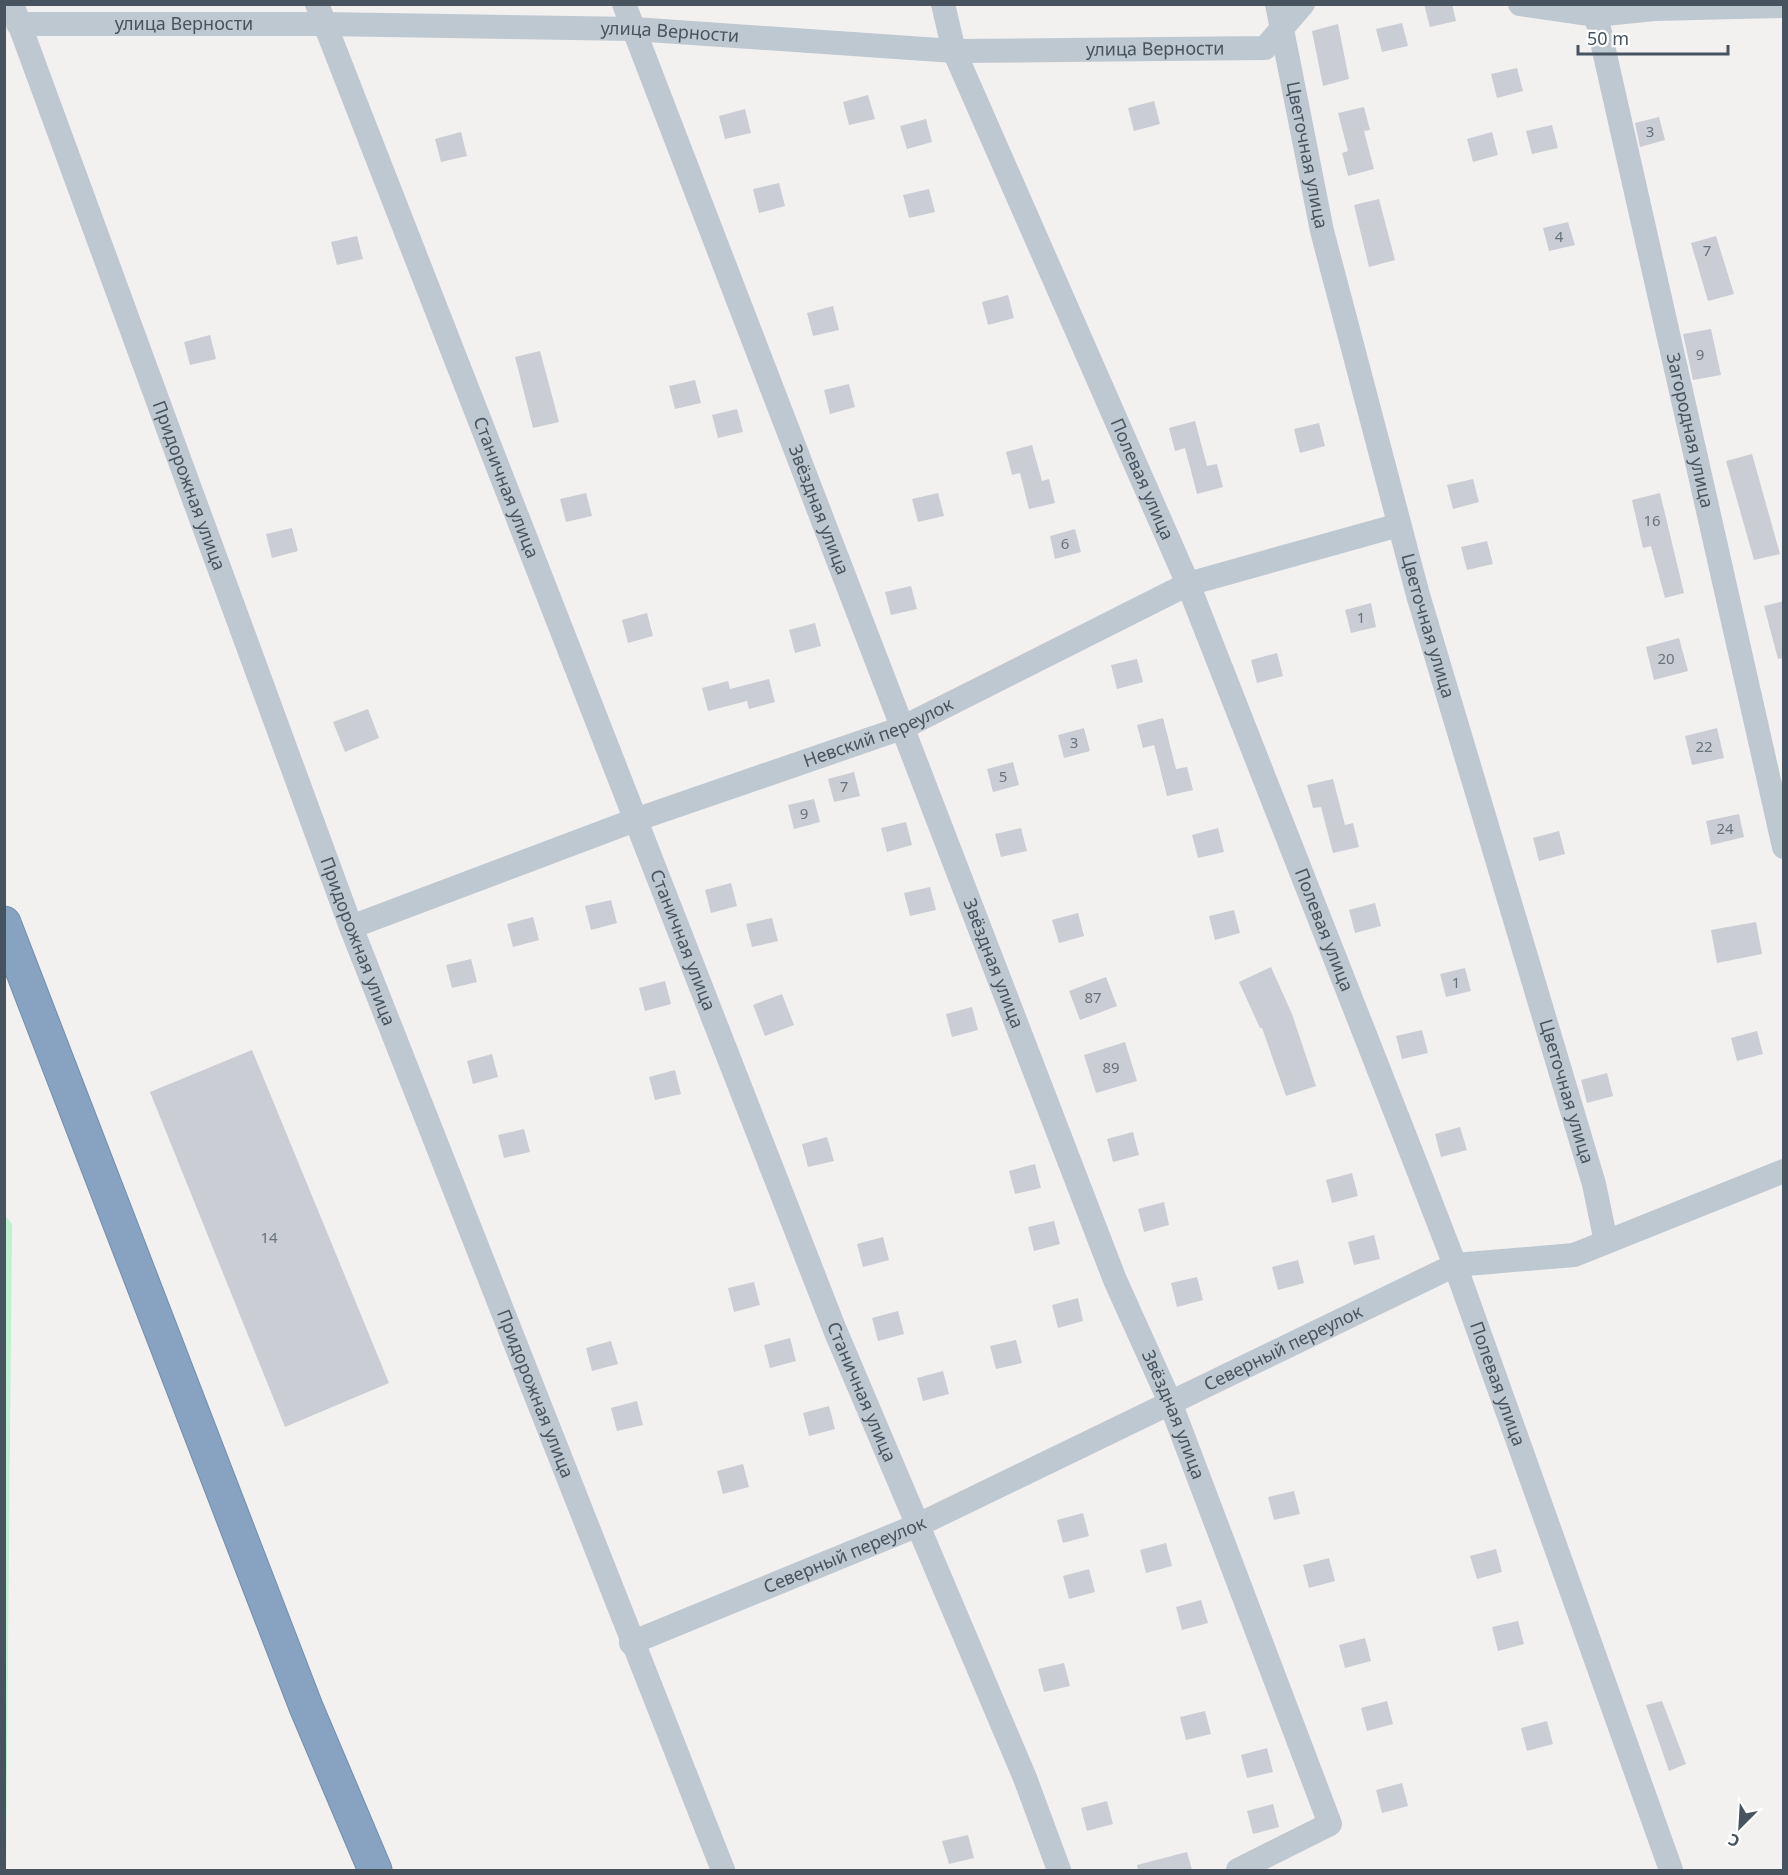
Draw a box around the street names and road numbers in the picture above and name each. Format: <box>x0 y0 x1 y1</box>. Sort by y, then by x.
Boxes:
street label: улица Верности <box>115 11 253 35</box>
street label: улица Верности <box>601 15 740 47</box>
street label: улица Верности <box>1086 35 1225 61</box>
street label: Цветочная улица <box>1282 79 1334 231</box>
street label: Загородная улица <box>1662 350 1720 510</box>
street label: Придорожная улица <box>148 397 232 573</box>
street label: Станичная улица <box>468 413 545 561</box>
street label: Полевая улица <box>1106 414 1180 544</box>
street label: Звёздная улица <box>784 441 855 578</box>
street label: Цветочная улица <box>1396 550 1461 701</box>
street label: Невский переулок <box>800 691 957 772</box>
street label: Придорожная улица <box>315 853 402 1029</box>
street label: Полевая улица <box>1290 864 1360 995</box>
street label: Станичная улица <box>645 866 722 1014</box>
street label: Звёздная улица <box>958 895 1030 1032</box>
street label: Цветочная улица <box>1534 1016 1600 1166</box>
street label: Северный переулок <box>1199 1299 1366 1396</box>
street label: Придорожная улица <box>492 1306 580 1481</box>
street label: Станичная улица <box>822 1318 903 1465</box>
street label: Полевая улица <box>1465 1318 1532 1449</box>
street label: Звёздная улица <box>1137 1346 1211 1482</box>
street label: Северный переулок <box>760 1510 930 1598</box>

